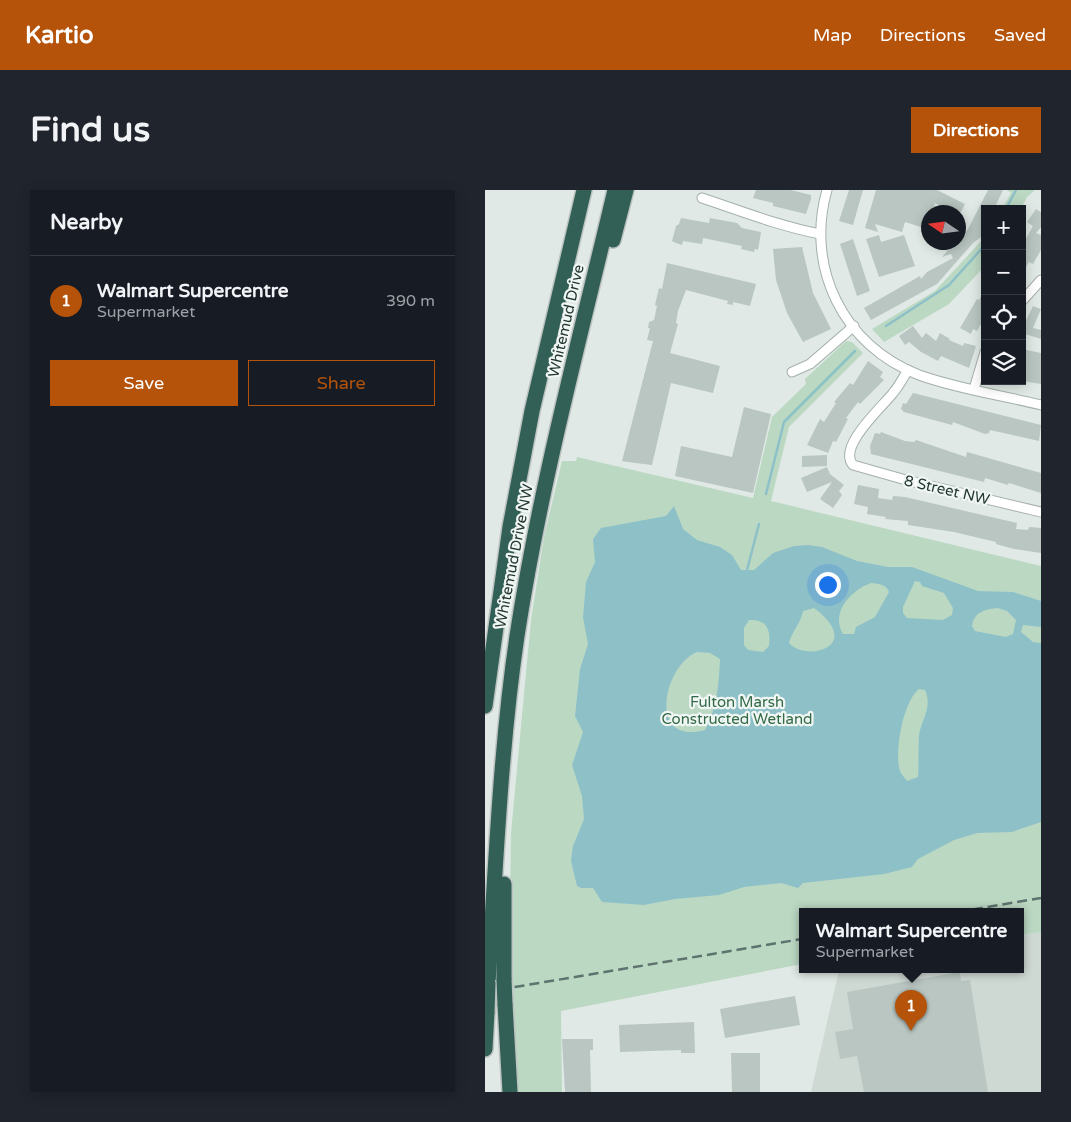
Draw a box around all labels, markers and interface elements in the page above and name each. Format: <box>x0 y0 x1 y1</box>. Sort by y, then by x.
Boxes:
text: Kartio <box>25 21 94 50</box>
text: Map <box>813 24 852 46</box>
text: Directions <box>880 24 966 46</box>
text: Saved <box>994 24 1046 46</box>
button: Directions <box>911 107 1041 153</box>
text: Find us <box>30 109 150 151</box>
north arrow <box>921 205 966 250</box>
map controls <box>981 205 1026 385</box>
button: + <box>981 205 1026 250</box>
text: Nearby <box>50 210 123 235</box>
button: − <box>981 250 1026 295</box>
street label: Whitemud Drive <box>544 263 588 379</box>
text: Walmart Supercentre <box>97 280 288 302</box>
text: 1 <box>61 291 71 311</box>
text: 390 m <box>386 291 435 311</box>
button: locate <box>981 295 1026 340</box>
text: Supermarket <box>97 302 195 322</box>
button: layers <box>981 340 1026 385</box>
button: Save <box>50 360 238 406</box>
button: Share <box>248 360 435 406</box>
street label: 8 Street NW <box>902 471 992 509</box>
street label: Whitemud Drive NW <box>491 482 537 630</box>
your location <box>815 572 841 598</box>
park label: Fulton Marsh Constructed Wetland <box>661 693 813 728</box>
popup <box>799 908 1024 973</box>
text: Walmart Supercentre <box>816 920 1007 942</box>
text: Supermarket <box>816 942 914 962</box>
pin: 1 <box>895 990 927 1031</box>

